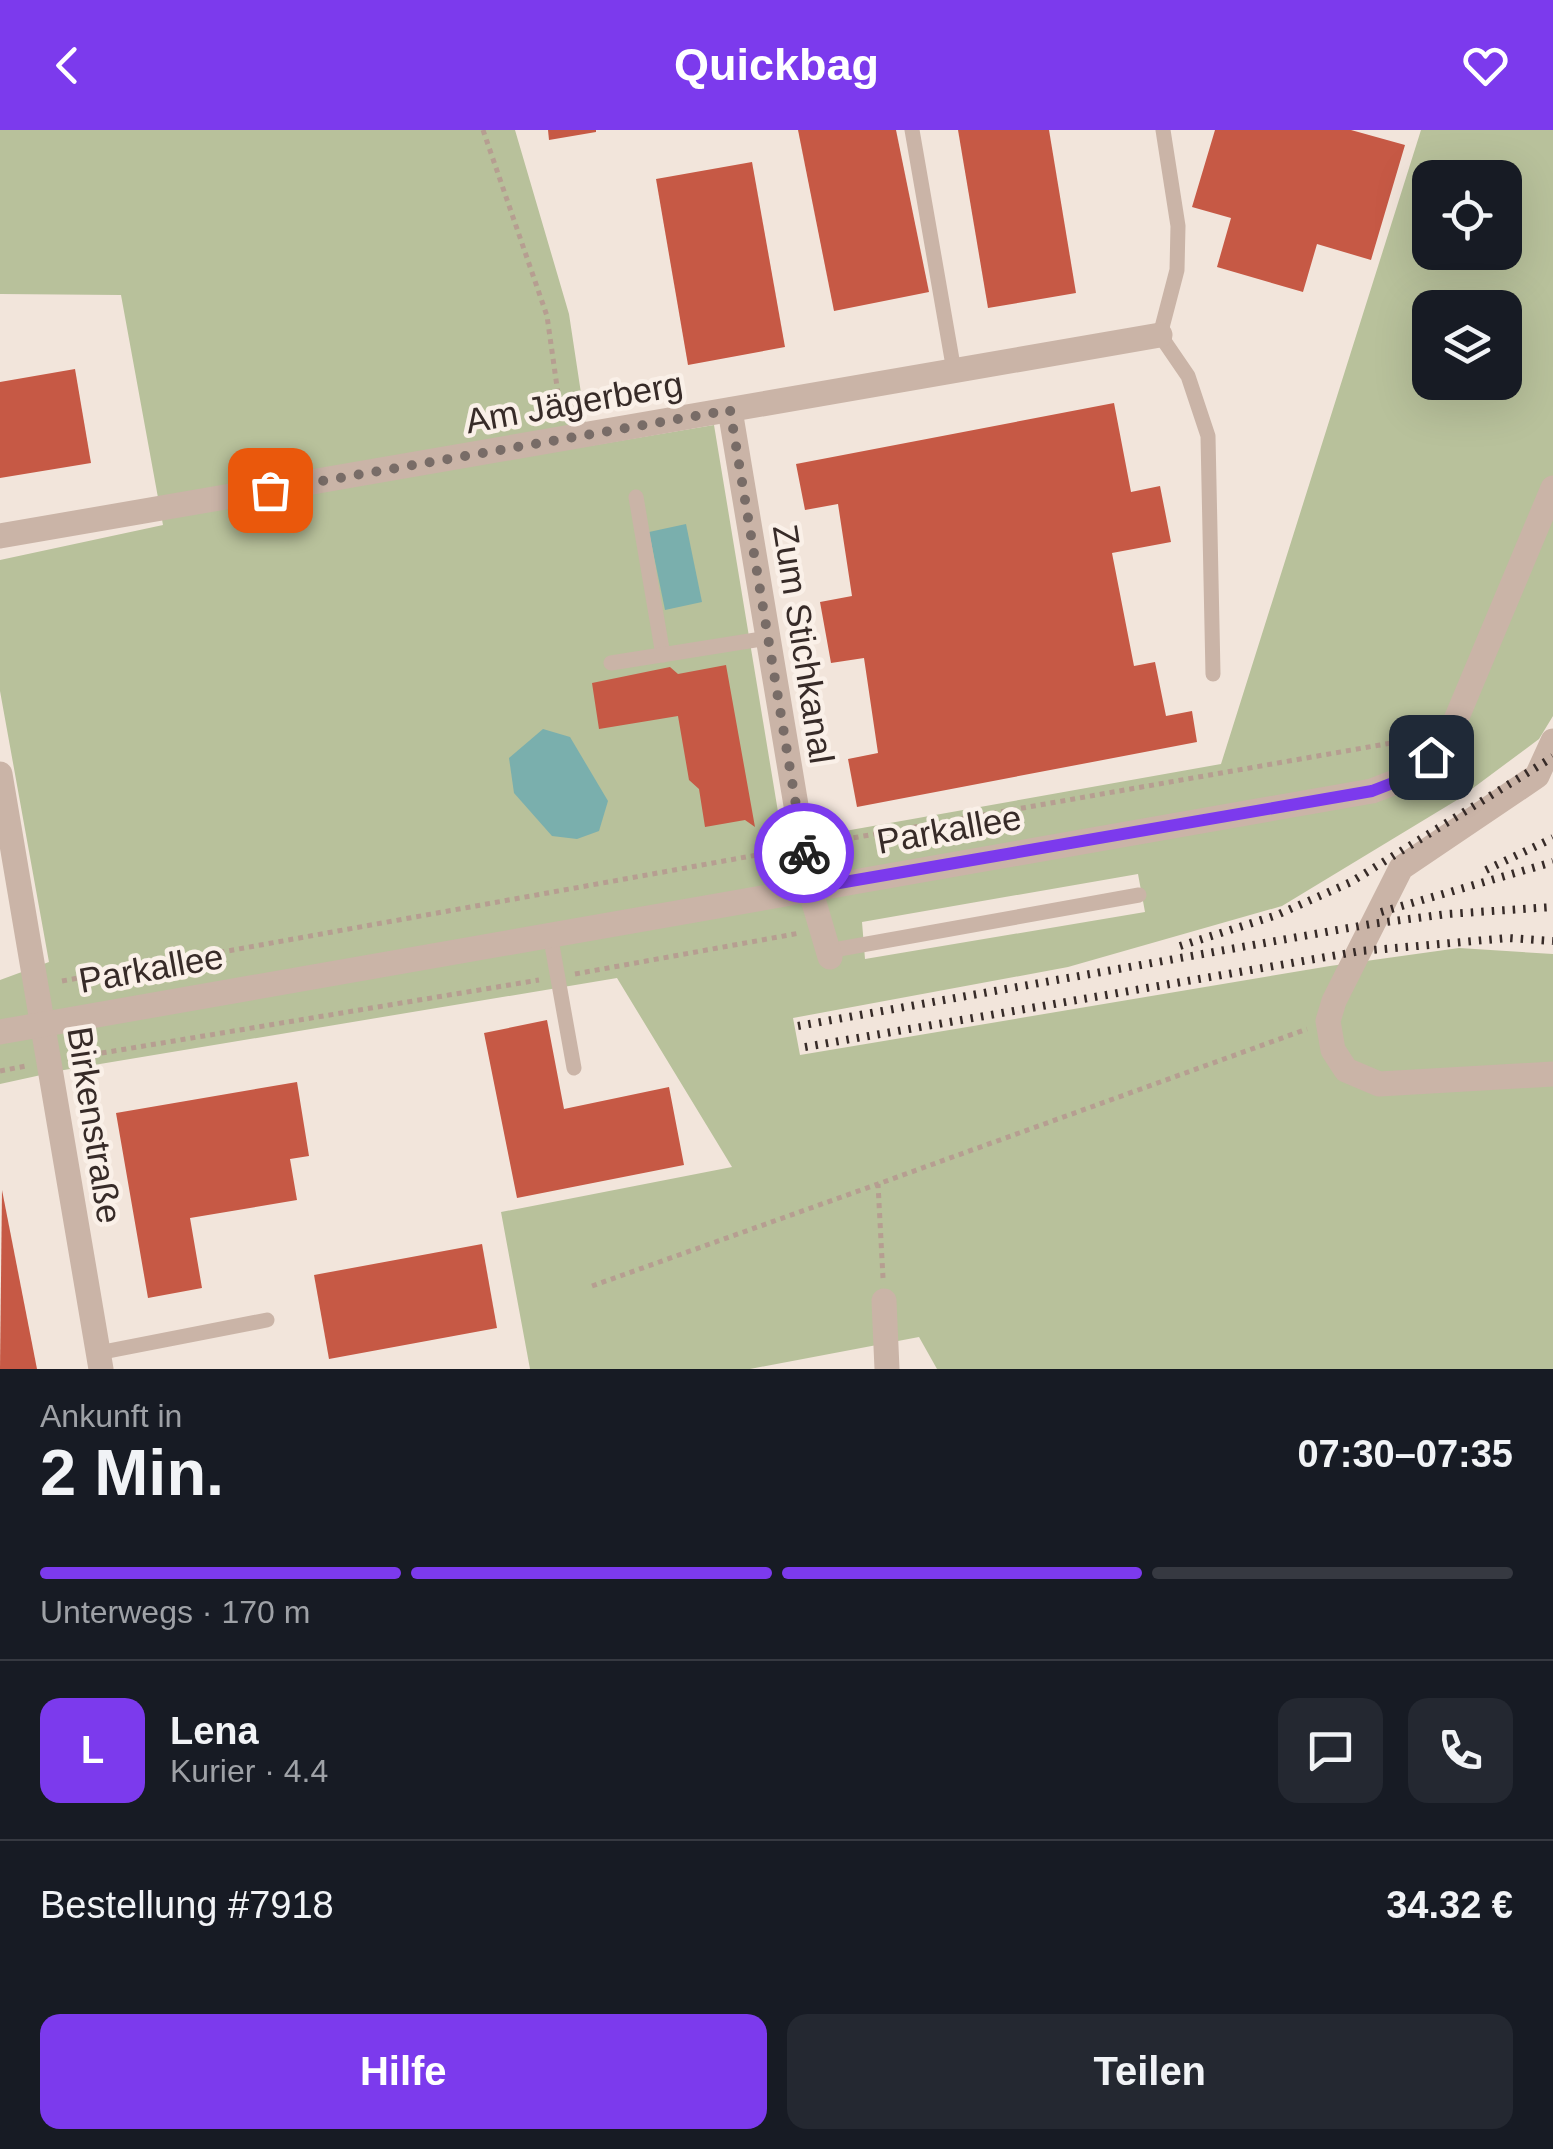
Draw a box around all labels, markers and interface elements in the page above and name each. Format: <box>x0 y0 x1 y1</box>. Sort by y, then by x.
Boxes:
icon: back <box>40 38 95 93</box>
icon: heart <box>1458 38 1513 93</box>
text: Quickbag <box>674 39 879 90</box>
map controls <box>1412 160 1522 400</box>
button: locate <box>1412 160 1522 270</box>
button: layers <box>1412 290 1522 400</box>
street label: Am Jägerberg <box>462 364 686 440</box>
pin <box>228 448 313 533</box>
icon: bag <box>243 463 298 518</box>
street label: Zum Stichkanal <box>766 522 842 766</box>
pin <box>1389 715 1474 800</box>
icon: home <box>1404 730 1459 785</box>
street label: Parkallee <box>874 797 1024 861</box>
courier <box>754 803 854 903</box>
icon: bike <box>777 826 832 881</box>
street label: Parkallee <box>76 936 226 1000</box>
street label: Birkenstraße <box>60 1024 130 1226</box>
text: Ankunft in <box>40 1398 182 1434</box>
text: 07:30–07:35 <box>1297 1433 1513 1475</box>
text: 2 Min. <box>40 1436 224 1509</box>
text: Unterwegs · 170 m <box>40 1594 310 1630</box>
button: chat <box>1278 1698 1383 1803</box>
button: phone <box>1408 1698 1513 1803</box>
text: Lena <box>170 1710 259 1752</box>
text: L <box>81 1729 104 1771</box>
text: Kurier · 4.4 <box>170 1753 328 1789</box>
text: Bestellung #7918 <box>40 1884 334 1926</box>
text: 34.32 € <box>1386 1884 1513 1926</box>
button: Hilfe <box>40 2014 767 2129</box>
button: Teilen <box>787 2014 1513 2129</box>

